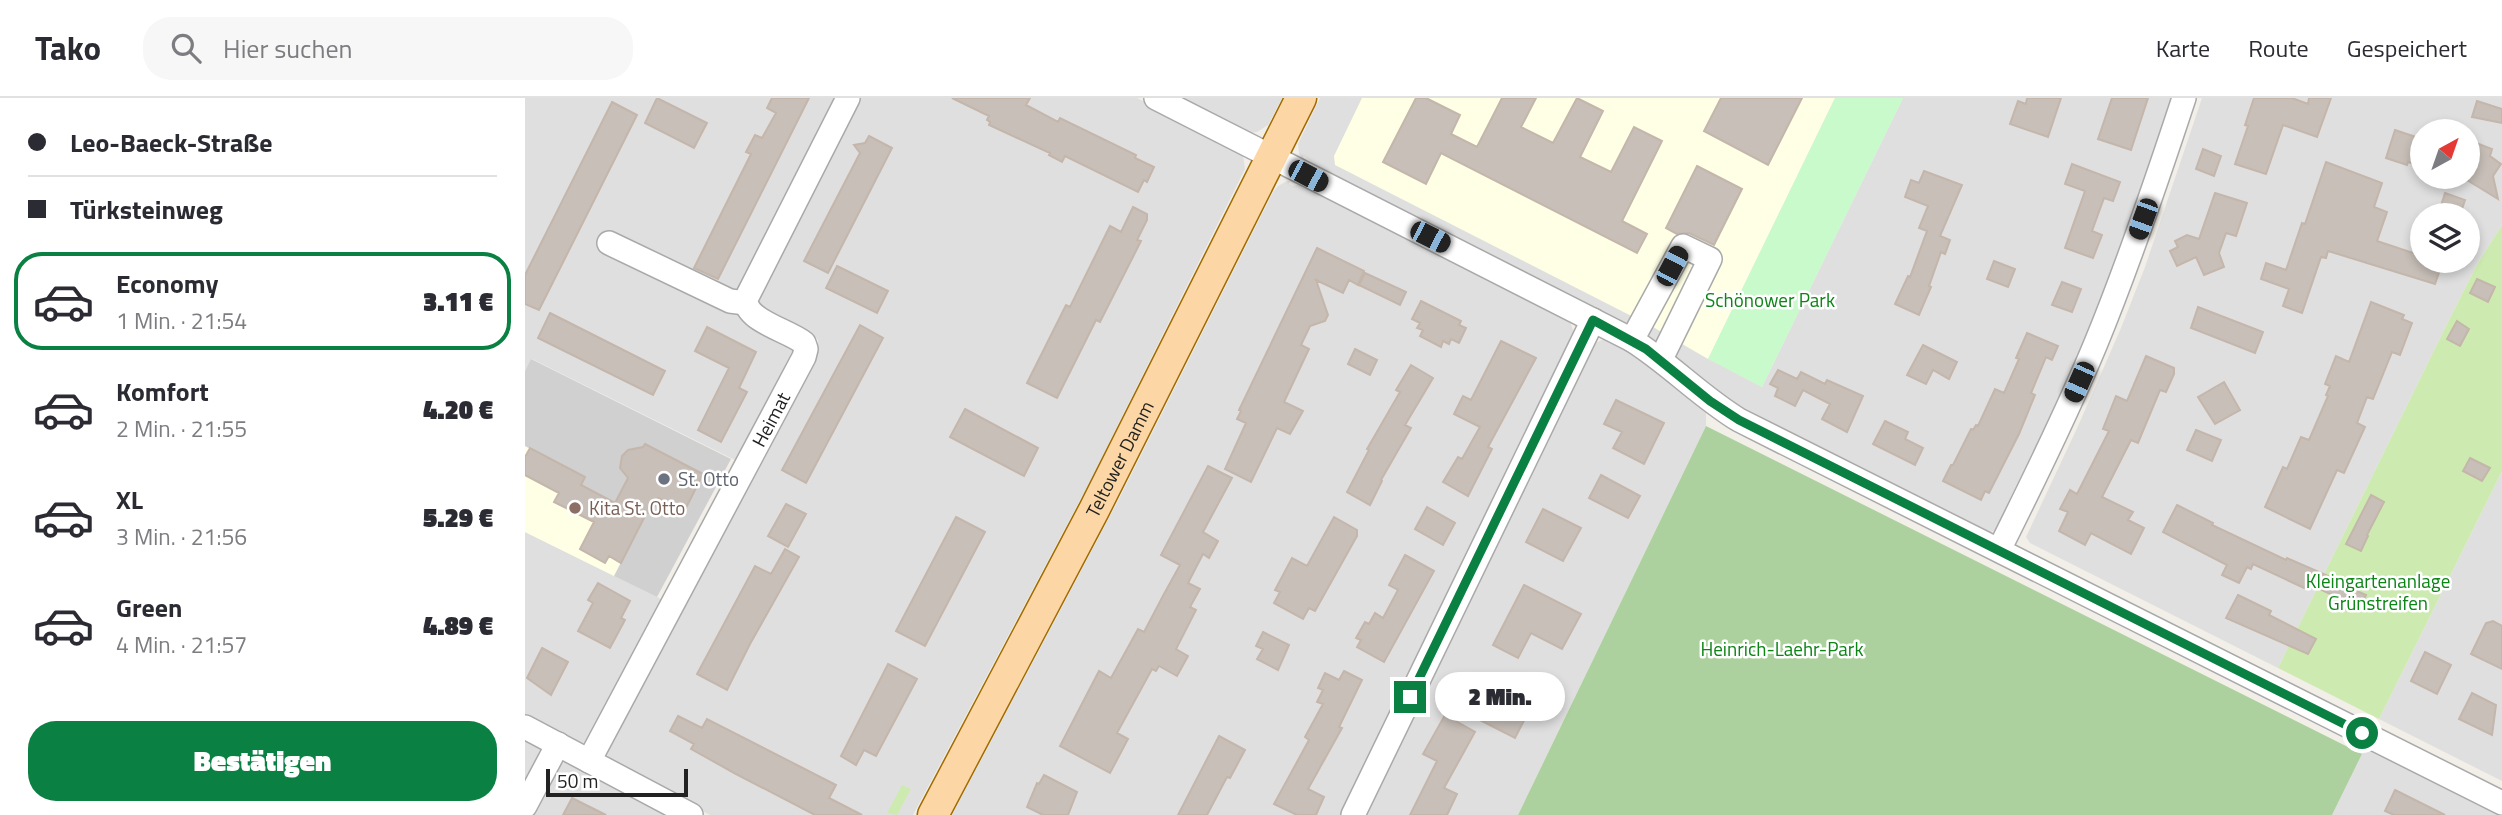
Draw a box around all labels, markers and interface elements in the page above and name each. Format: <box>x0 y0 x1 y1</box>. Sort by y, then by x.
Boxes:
search box <box>143 17 633 80</box>
text: Tako <box>35 23 101 73</box>
icon: search <box>167 29 205 67</box>
text: Hier suchen <box>223 29 353 68</box>
text: Karte <box>2156 30 2210 66</box>
text: Route <box>2248 30 2309 66</box>
text: Gespeichert <box>2347 30 2467 66</box>
north arrow <box>2410 119 2480 189</box>
map controls <box>2410 119 2480 273</box>
text: Leo-Baeck-Straße <box>70 123 272 162</box>
car <box>1285 157 1332 195</box>
text: Türksteinweg <box>70 190 223 229</box>
car <box>2126 196 2161 242</box>
button: layers <box>2410 203 2480 273</box>
car <box>1407 218 1454 256</box>
car <box>1653 243 1692 289</box>
text: Economy <box>116 264 218 303</box>
icon: car <box>32 270 95 333</box>
text: 3.11 € <box>423 282 493 321</box>
park label: Schönower Park <box>1705 285 1835 314</box>
text: 1 Min. · 21:54 <box>116 303 247 338</box>
car <box>2061 359 2098 405</box>
text: Komfort <box>116 372 209 411</box>
icon: car <box>32 378 95 441</box>
street label: Heimat <box>744 386 797 452</box>
text: 4.20 € <box>423 390 493 429</box>
street label: Teltower Damm <box>1078 395 1161 522</box>
text: 2 Min. · 21:55 <box>116 411 247 446</box>
place label: St. Otto <box>678 464 739 493</box>
marker: St. Otto <box>656 471 672 487</box>
text: XL <box>116 480 143 519</box>
icon: car <box>32 486 95 549</box>
place label: Kita St. Otto <box>589 493 685 522</box>
text: 5.29 € <box>423 498 493 537</box>
marker: Kita St. Otto <box>567 500 583 516</box>
text: 3 Min. · 21:56 <box>116 519 247 554</box>
park label: Kleingartenanlage Grünstreifen <box>2306 566 2450 617</box>
text: Green <box>116 588 182 627</box>
icon: car <box>32 594 95 657</box>
text: 4.89 € <box>423 606 493 645</box>
text: 4 Min. · 21:57 <box>116 627 247 662</box>
park label: Heinrich-Laehr-Park <box>1700 634 1864 663</box>
callout: 2 Min. <box>1435 672 1564 722</box>
text: 2 Min. <box>1468 679 1532 714</box>
route end <box>1394 681 1426 713</box>
route start <box>2346 717 2378 749</box>
button: Bestätigen <box>28 721 497 801</box>
scale bar <box>546 766 688 798</box>
text: 50 m <box>557 766 598 795</box>

